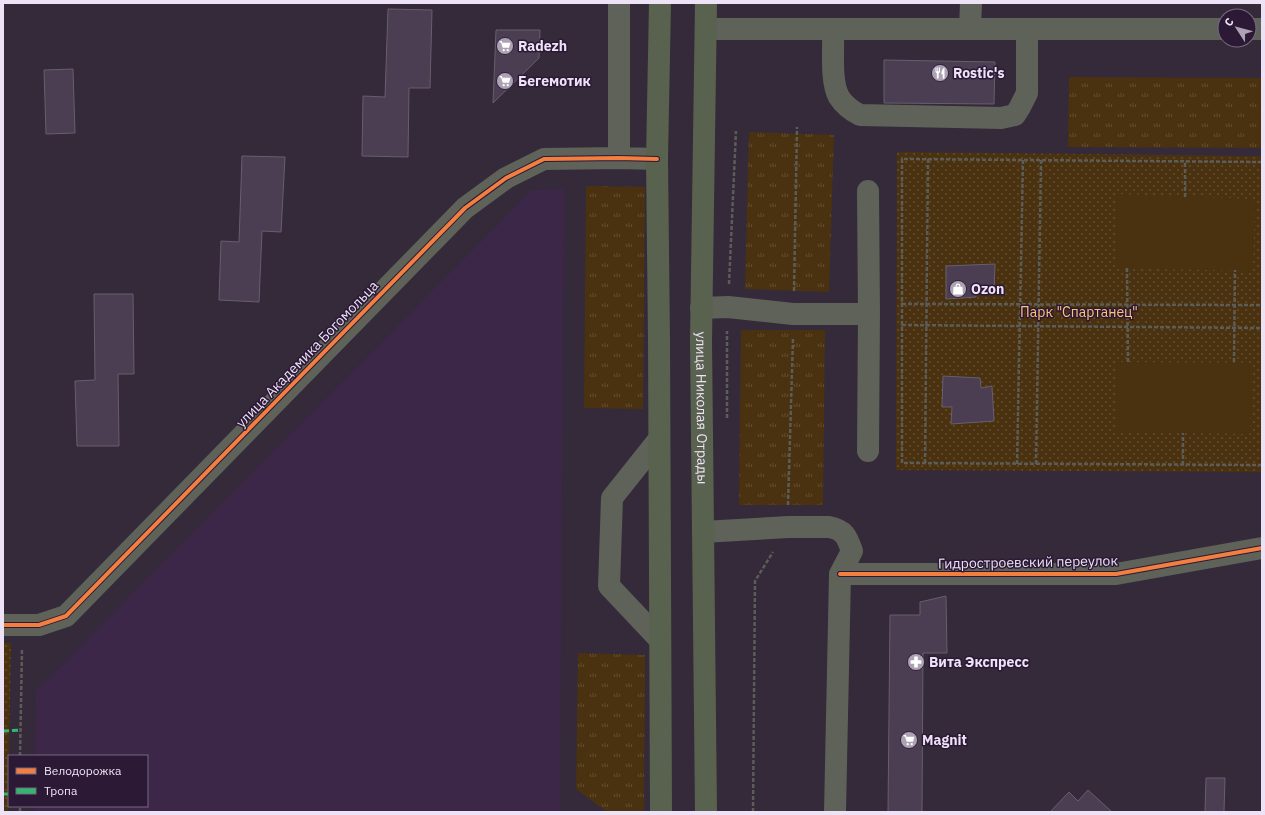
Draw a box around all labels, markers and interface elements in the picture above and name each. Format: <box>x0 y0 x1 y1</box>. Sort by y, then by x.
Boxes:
north arrow <box>1217 8 1257 48</box>
text: С <box>1221 15 1237 29</box>
supermarket icon: Radezh <box>495 36 515 56</box>
place label: Radezh <box>518 37 567 55</box>
restaurant icon: Rostic's <box>930 63 950 83</box>
place label: Rostic's <box>953 64 1004 82</box>
supermarket icon: Бегемотик <box>495 71 515 91</box>
place label: Бегемотик <box>518 72 591 90</box>
street label: улица Академика Богомольца <box>232 276 383 431</box>
shop icon: Ozon <box>948 279 968 299</box>
place label: Ozon <box>971 280 1004 298</box>
park label: Парк "Спартанец" <box>1020 303 1138 321</box>
street label: улица Николая Отрады <box>692 331 712 484</box>
street label: Гидростроевский переулок <box>938 551 1118 573</box>
pharmacy icon: Вита Экспресс <box>906 652 926 672</box>
place label: Вита Экспресс <box>929 653 1029 671</box>
supermarket icon: Magnit <box>899 730 919 750</box>
place label: Magnit <box>922 731 967 749</box>
legend <box>8 755 148 807</box>
text: Велодорожка <box>44 763 122 778</box>
text: Тропа <box>44 783 78 798</box>

